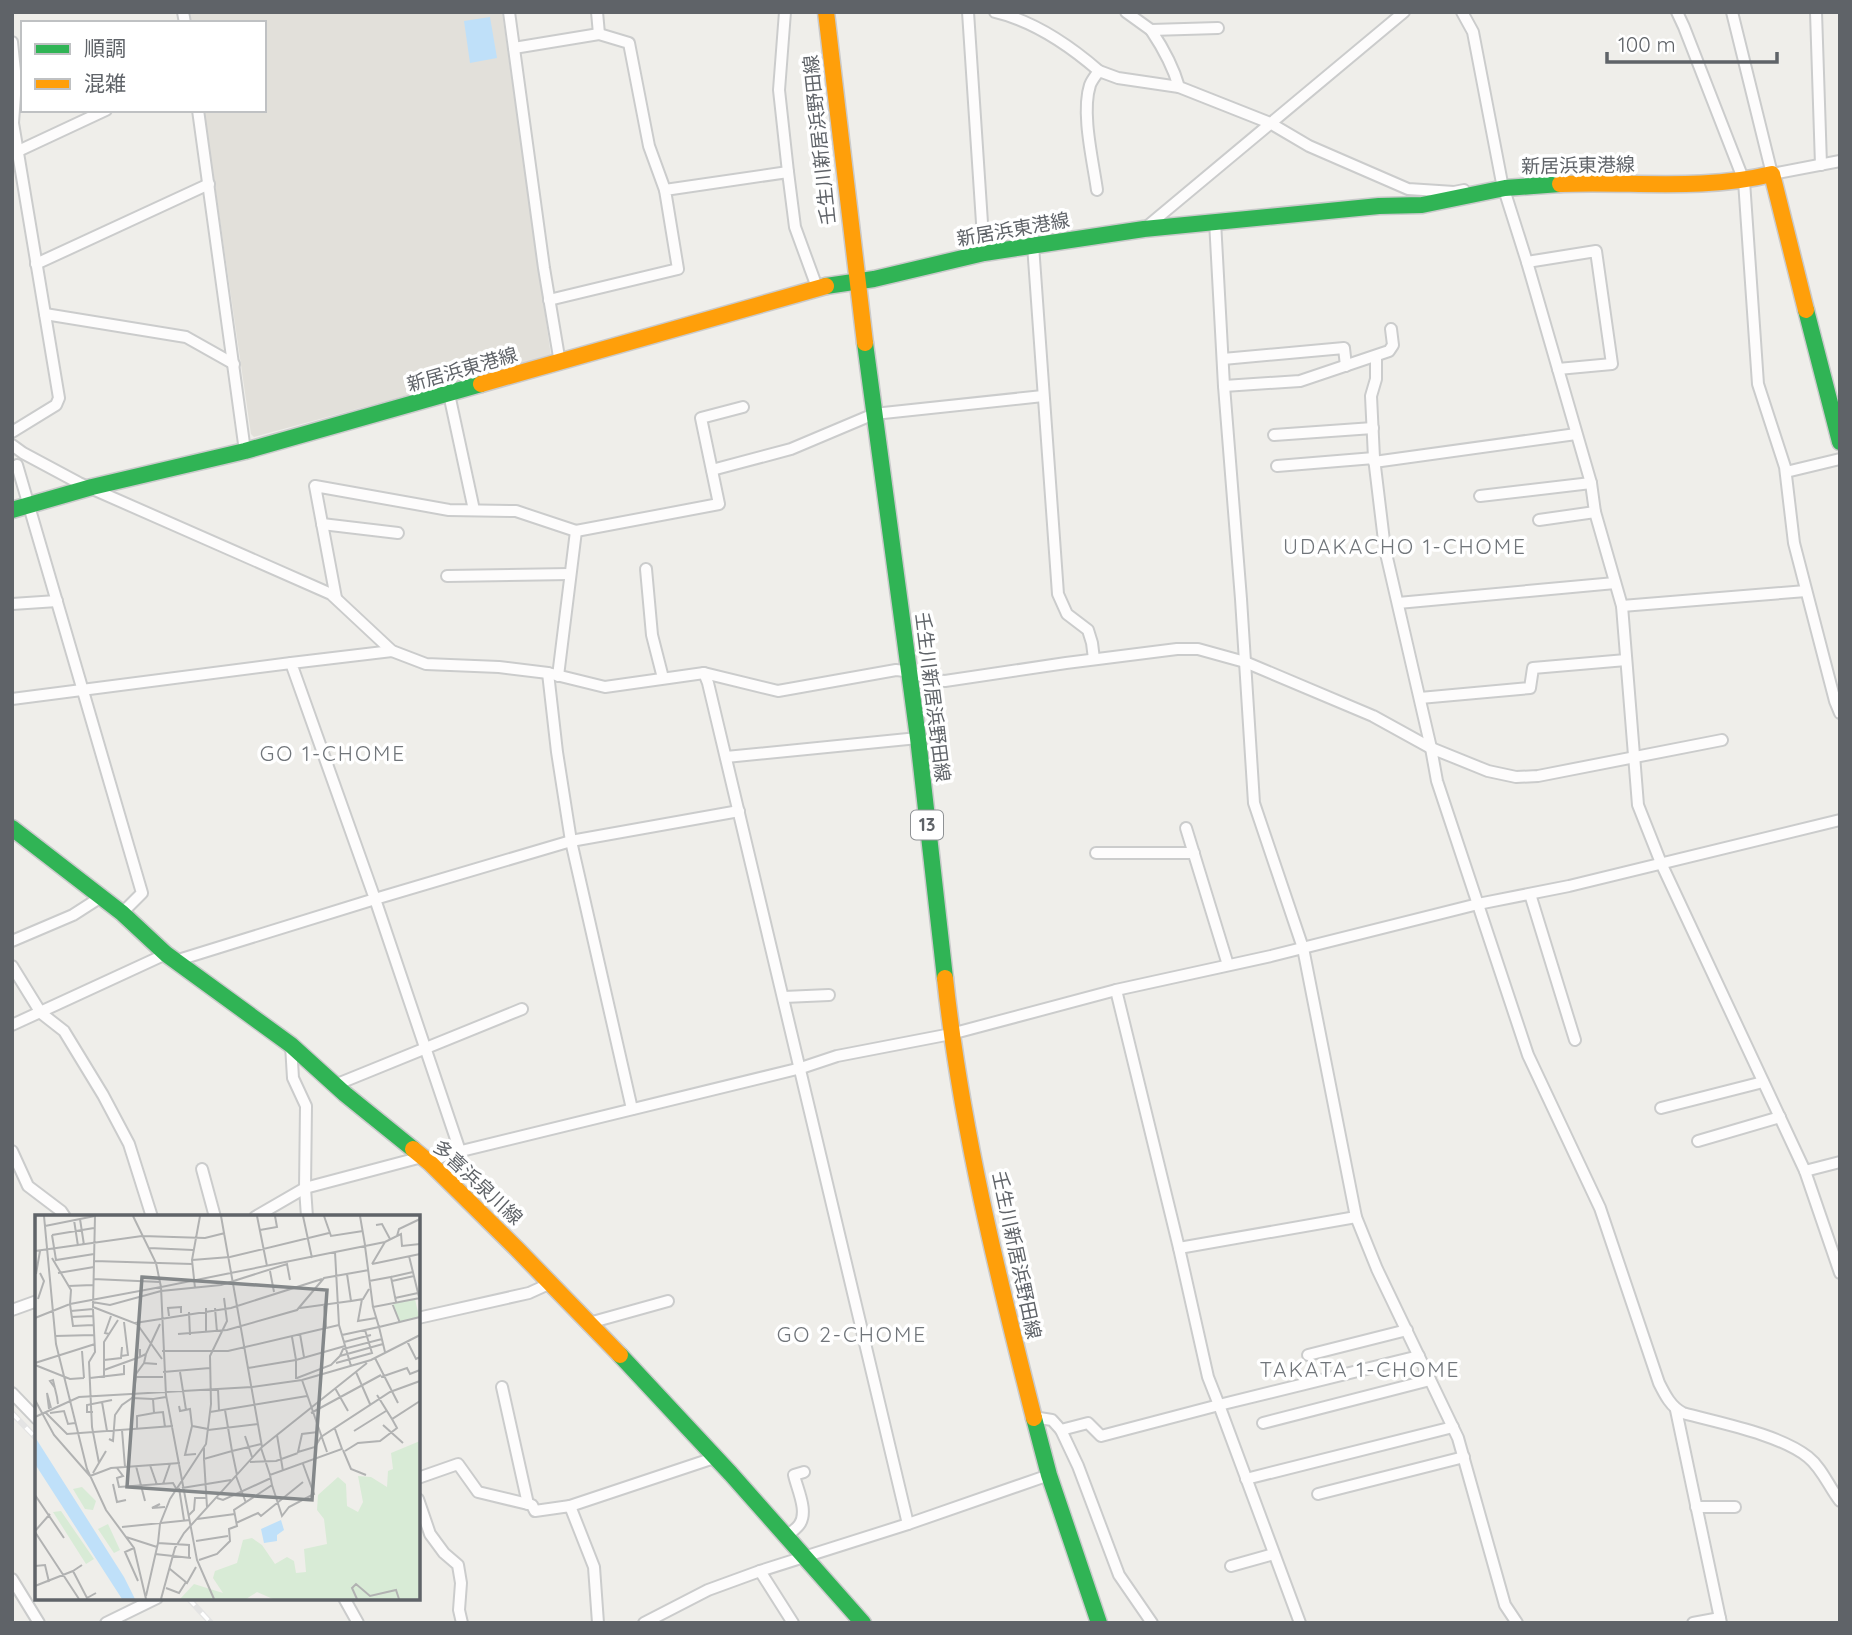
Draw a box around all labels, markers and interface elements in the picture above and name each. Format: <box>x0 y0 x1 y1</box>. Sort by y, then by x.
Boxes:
legend <box>21 21 266 112</box>
scale bar <box>1607 21 1777 65</box>
text: 100 m <box>1618 31 1676 57</box>
text: 順調 <box>84 35 126 61</box>
street label: 壬生川新居浜野田線 <box>798 54 840 226</box>
text: 混雑 <box>84 70 126 96</box>
street label: 新居浜東港線 <box>1521 152 1635 178</box>
street label: 新居浜東港線 <box>955 207 1071 251</box>
street label: 新居浜東港線 <box>404 342 520 396</box>
district label: UDAKACHO 1-CHOME <box>1283 533 1527 559</box>
street label: 壬生川新居浜野田線 <box>911 611 955 783</box>
district label: GO 1-CHOME <box>260 740 406 766</box>
road number: 13 <box>911 810 943 840</box>
street label: 多喜浜泉川線 <box>428 1134 528 1230</box>
street label: 壬生川新居浜野田線 <box>987 1169 1047 1341</box>
inset map <box>35 1215 420 1600</box>
district label: GO 2-CHOME <box>777 1321 927 1347</box>
district label: TAKATA 1-CHOME <box>1259 1356 1461 1382</box>

